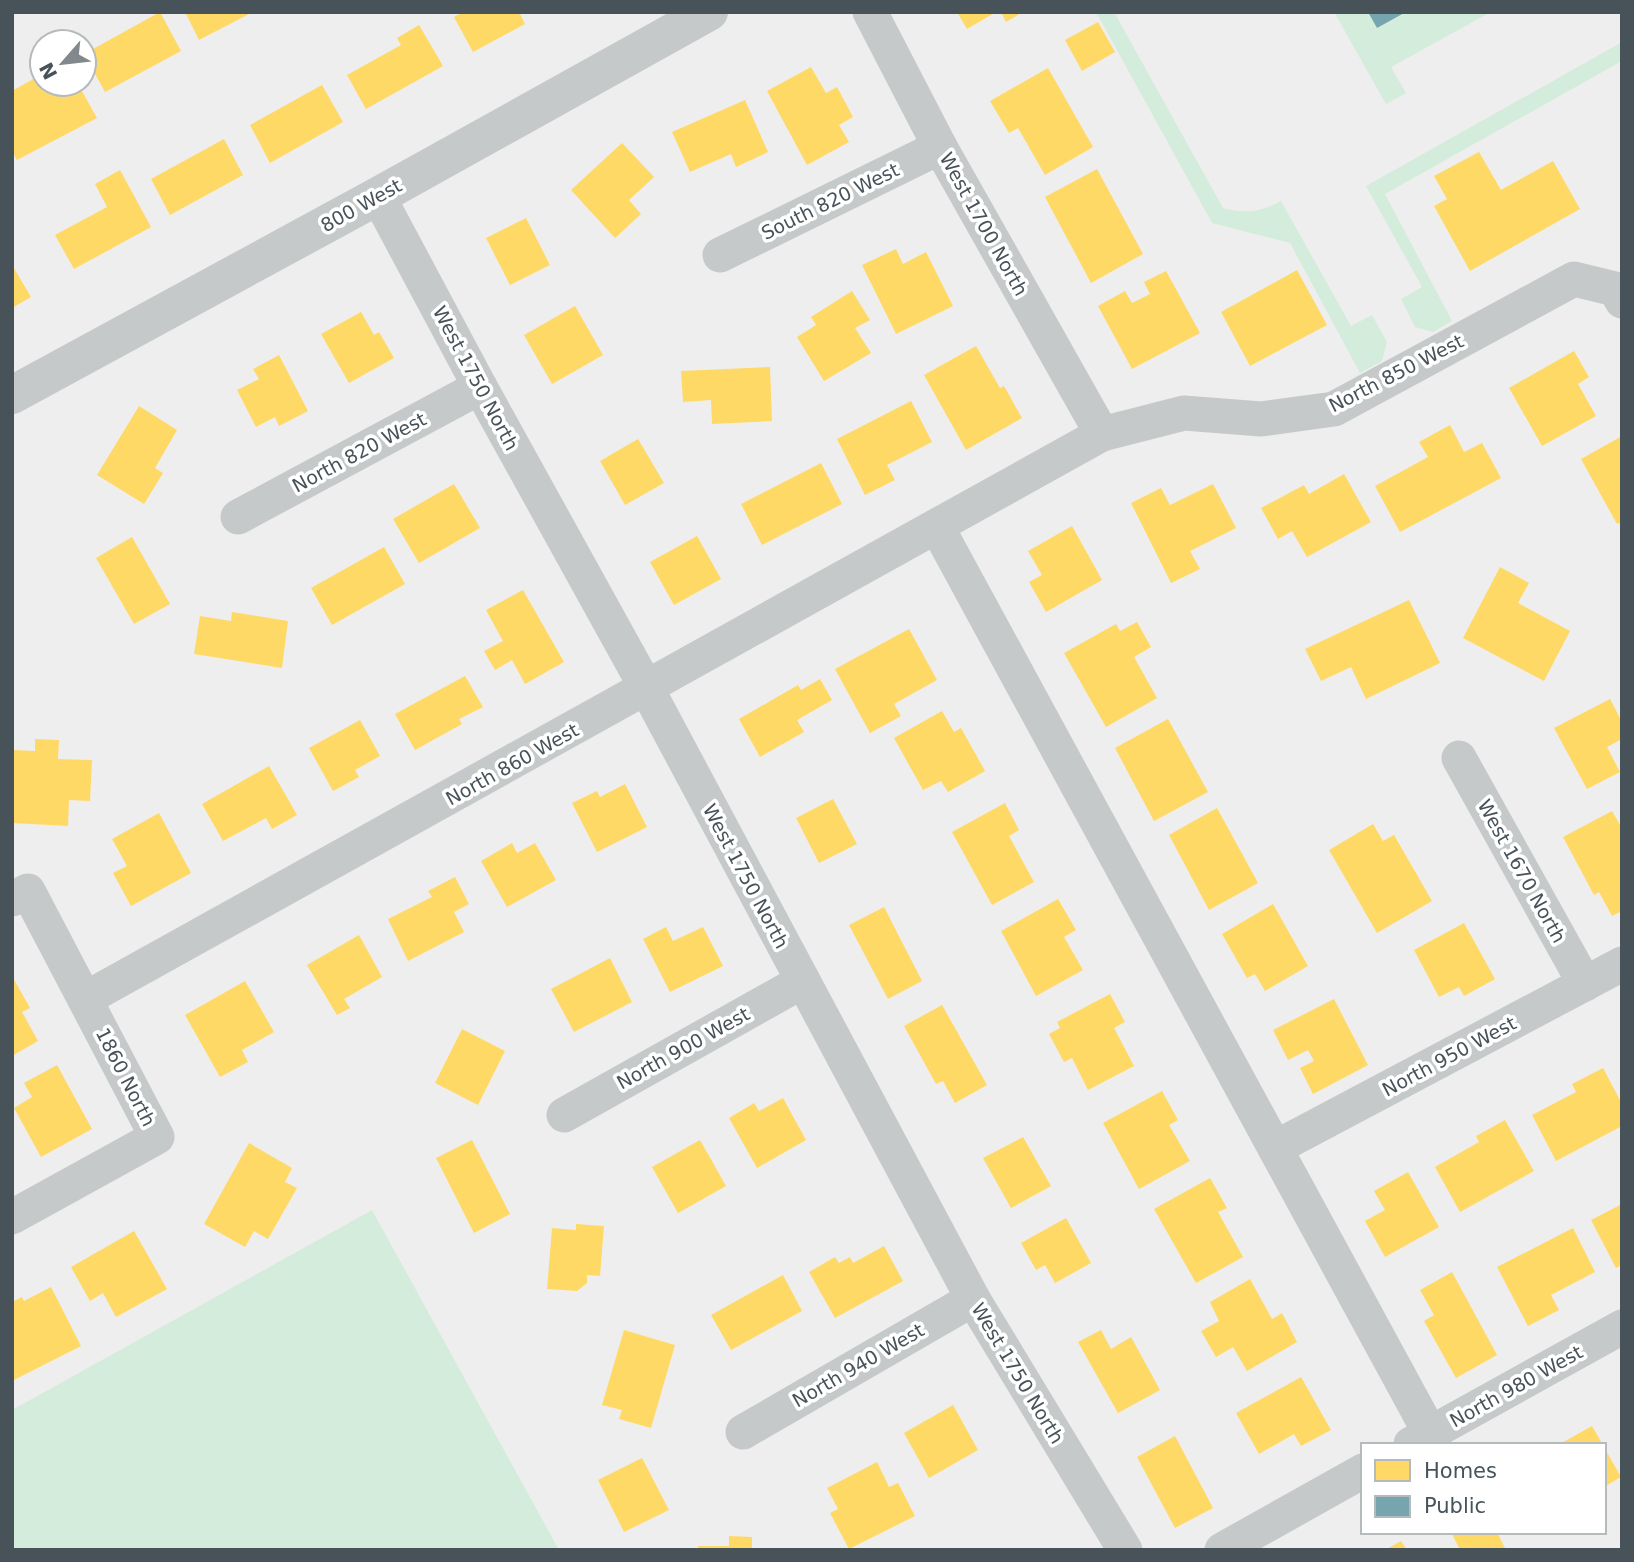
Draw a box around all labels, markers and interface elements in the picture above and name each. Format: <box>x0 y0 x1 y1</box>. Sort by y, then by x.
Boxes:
north arrow <box>28 28 98 98</box>
text: N <box>35 59 61 83</box>
street label: West 1700 North <box>936 149 1032 299</box>
street label: South 820 West <box>758 158 902 244</box>
street label: 800 West <box>317 174 405 236</box>
street label: West 1750 North <box>429 302 523 454</box>
street label: North 850 West <box>1325 330 1467 416</box>
street label: North 820 West <box>288 407 430 497</box>
street label: North 860 West <box>442 718 582 810</box>
street label: West 1670 North <box>1474 796 1570 946</box>
street label: West 1750 North <box>699 800 793 952</box>
street label: North 900 West <box>613 1002 753 1094</box>
street label: North 950 West <box>1378 1011 1520 1101</box>
street label: 1860 North <box>92 1024 160 1130</box>
street label: West 1750 North <box>967 1299 1069 1447</box>
street label: North 940 West <box>788 1318 928 1412</box>
street label: North 980 West <box>1446 1340 1586 1432</box>
legend <box>1361 1443 1606 1534</box>
text: Homes <box>1424 1459 1497 1483</box>
text: Public <box>1424 1494 1486 1518</box>

